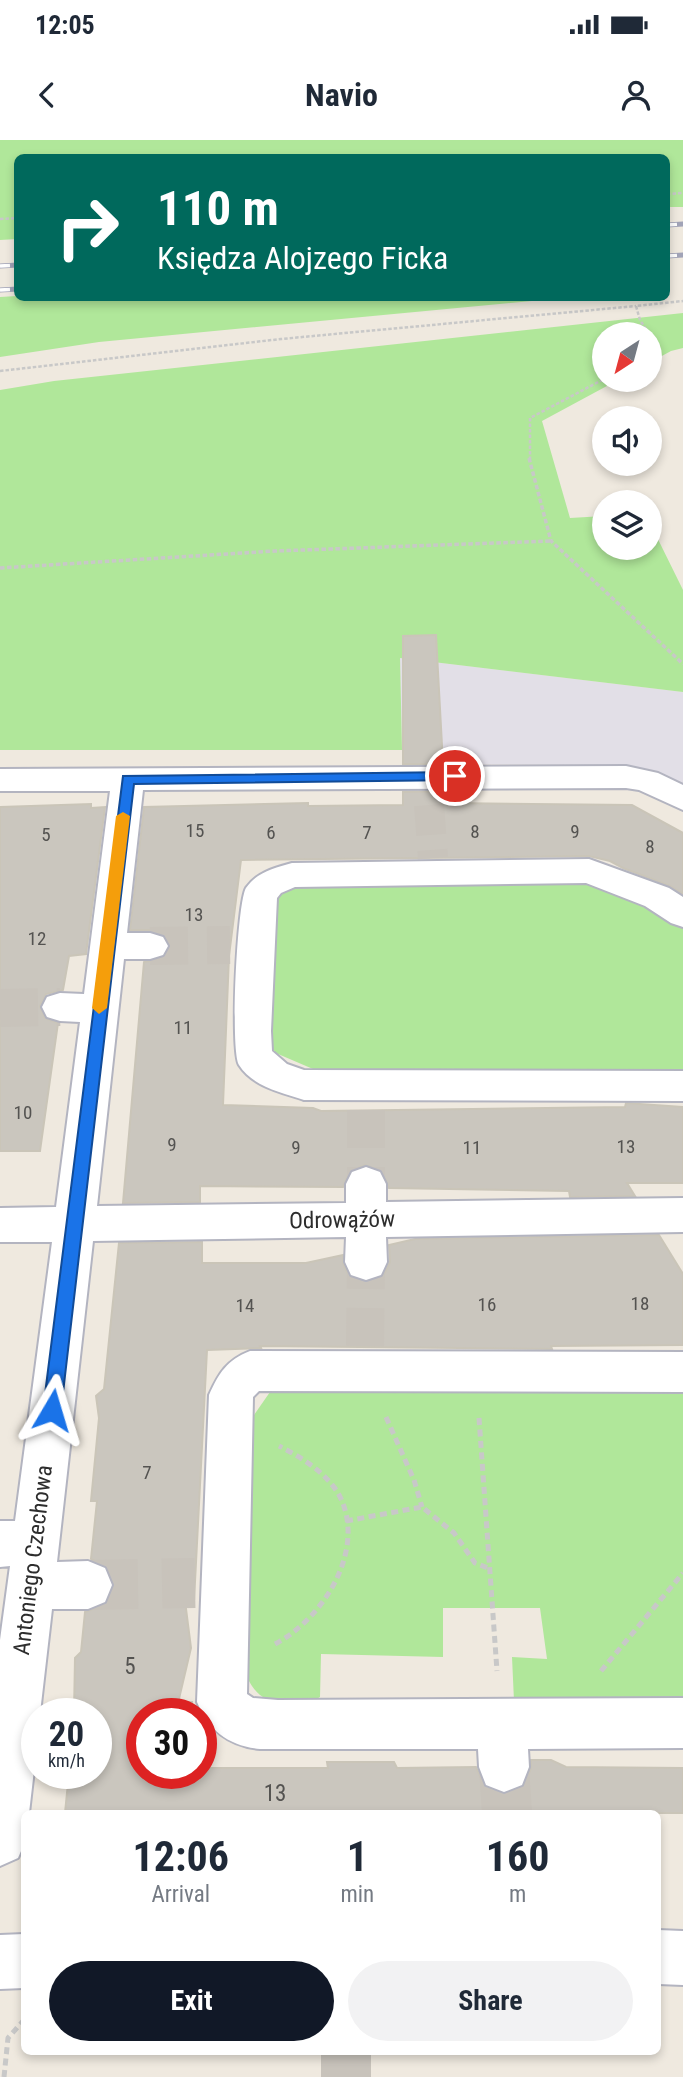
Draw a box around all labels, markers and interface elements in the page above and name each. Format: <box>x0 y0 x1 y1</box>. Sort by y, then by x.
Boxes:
text: 12:05 <box>35 10 95 40</box>
icon: back <box>28 76 66 114</box>
text: Navio <box>305 76 378 114</box>
icon: person <box>617 76 655 114</box>
text: 110 m <box>157 180 279 237</box>
icon: right <box>42 182 133 273</box>
text: Księdza Alojzego Ficka <box>157 239 448 277</box>
north arrow <box>592 322 662 392</box>
map controls <box>592 322 662 560</box>
button: sound <box>592 406 662 476</box>
button: layers <box>592 490 662 560</box>
pin <box>425 746 485 806</box>
icon: arrive <box>436 757 474 795</box>
house number: 15 <box>186 819 204 842</box>
house number: 8 <box>470 820 480 843</box>
house number: 9 <box>570 820 580 843</box>
house number: 6 <box>266 821 276 844</box>
house number: 7 <box>362 821 372 844</box>
house number: 5 <box>41 823 51 846</box>
house number: 8 <box>645 835 655 858</box>
house number: 13 <box>185 903 203 926</box>
house number: 12 <box>28 927 46 950</box>
house number: 11 <box>174 1016 192 1039</box>
house number: 10 <box>14 1101 32 1124</box>
house number: 9 <box>167 1133 177 1156</box>
house number: 13 <box>617 1135 635 1158</box>
house number: 9 <box>291 1136 301 1159</box>
house number: 11 <box>463 1136 481 1159</box>
street label: Odrowążów <box>289 1206 395 1234</box>
house number: 18 <box>631 1292 649 1315</box>
house number: 16 <box>478 1293 496 1316</box>
house number: 14 <box>236 1294 254 1317</box>
position arrow <box>15 1373 89 1447</box>
house number: 7 <box>142 1461 152 1484</box>
street label: Antoniego Czechowa <box>8 1464 58 1656</box>
house number: 5 <box>124 1653 136 1680</box>
speed limit sign: 30 <box>126 1698 217 1789</box>
text: 20 <box>49 1714 84 1755</box>
text: km/h <box>48 1750 85 1771</box>
house number: 13 <box>264 1780 286 1807</box>
text: 12:06 <box>133 1832 229 1881</box>
text: 1 <box>347 1832 368 1881</box>
text: 160 <box>486 1832 549 1881</box>
text: Arrival <box>151 1881 210 1908</box>
text: min <box>340 1881 374 1908</box>
text: m <box>509 1881 526 1908</box>
button: Exit <box>49 1961 334 2041</box>
button: Share <box>348 1961 633 2041</box>

